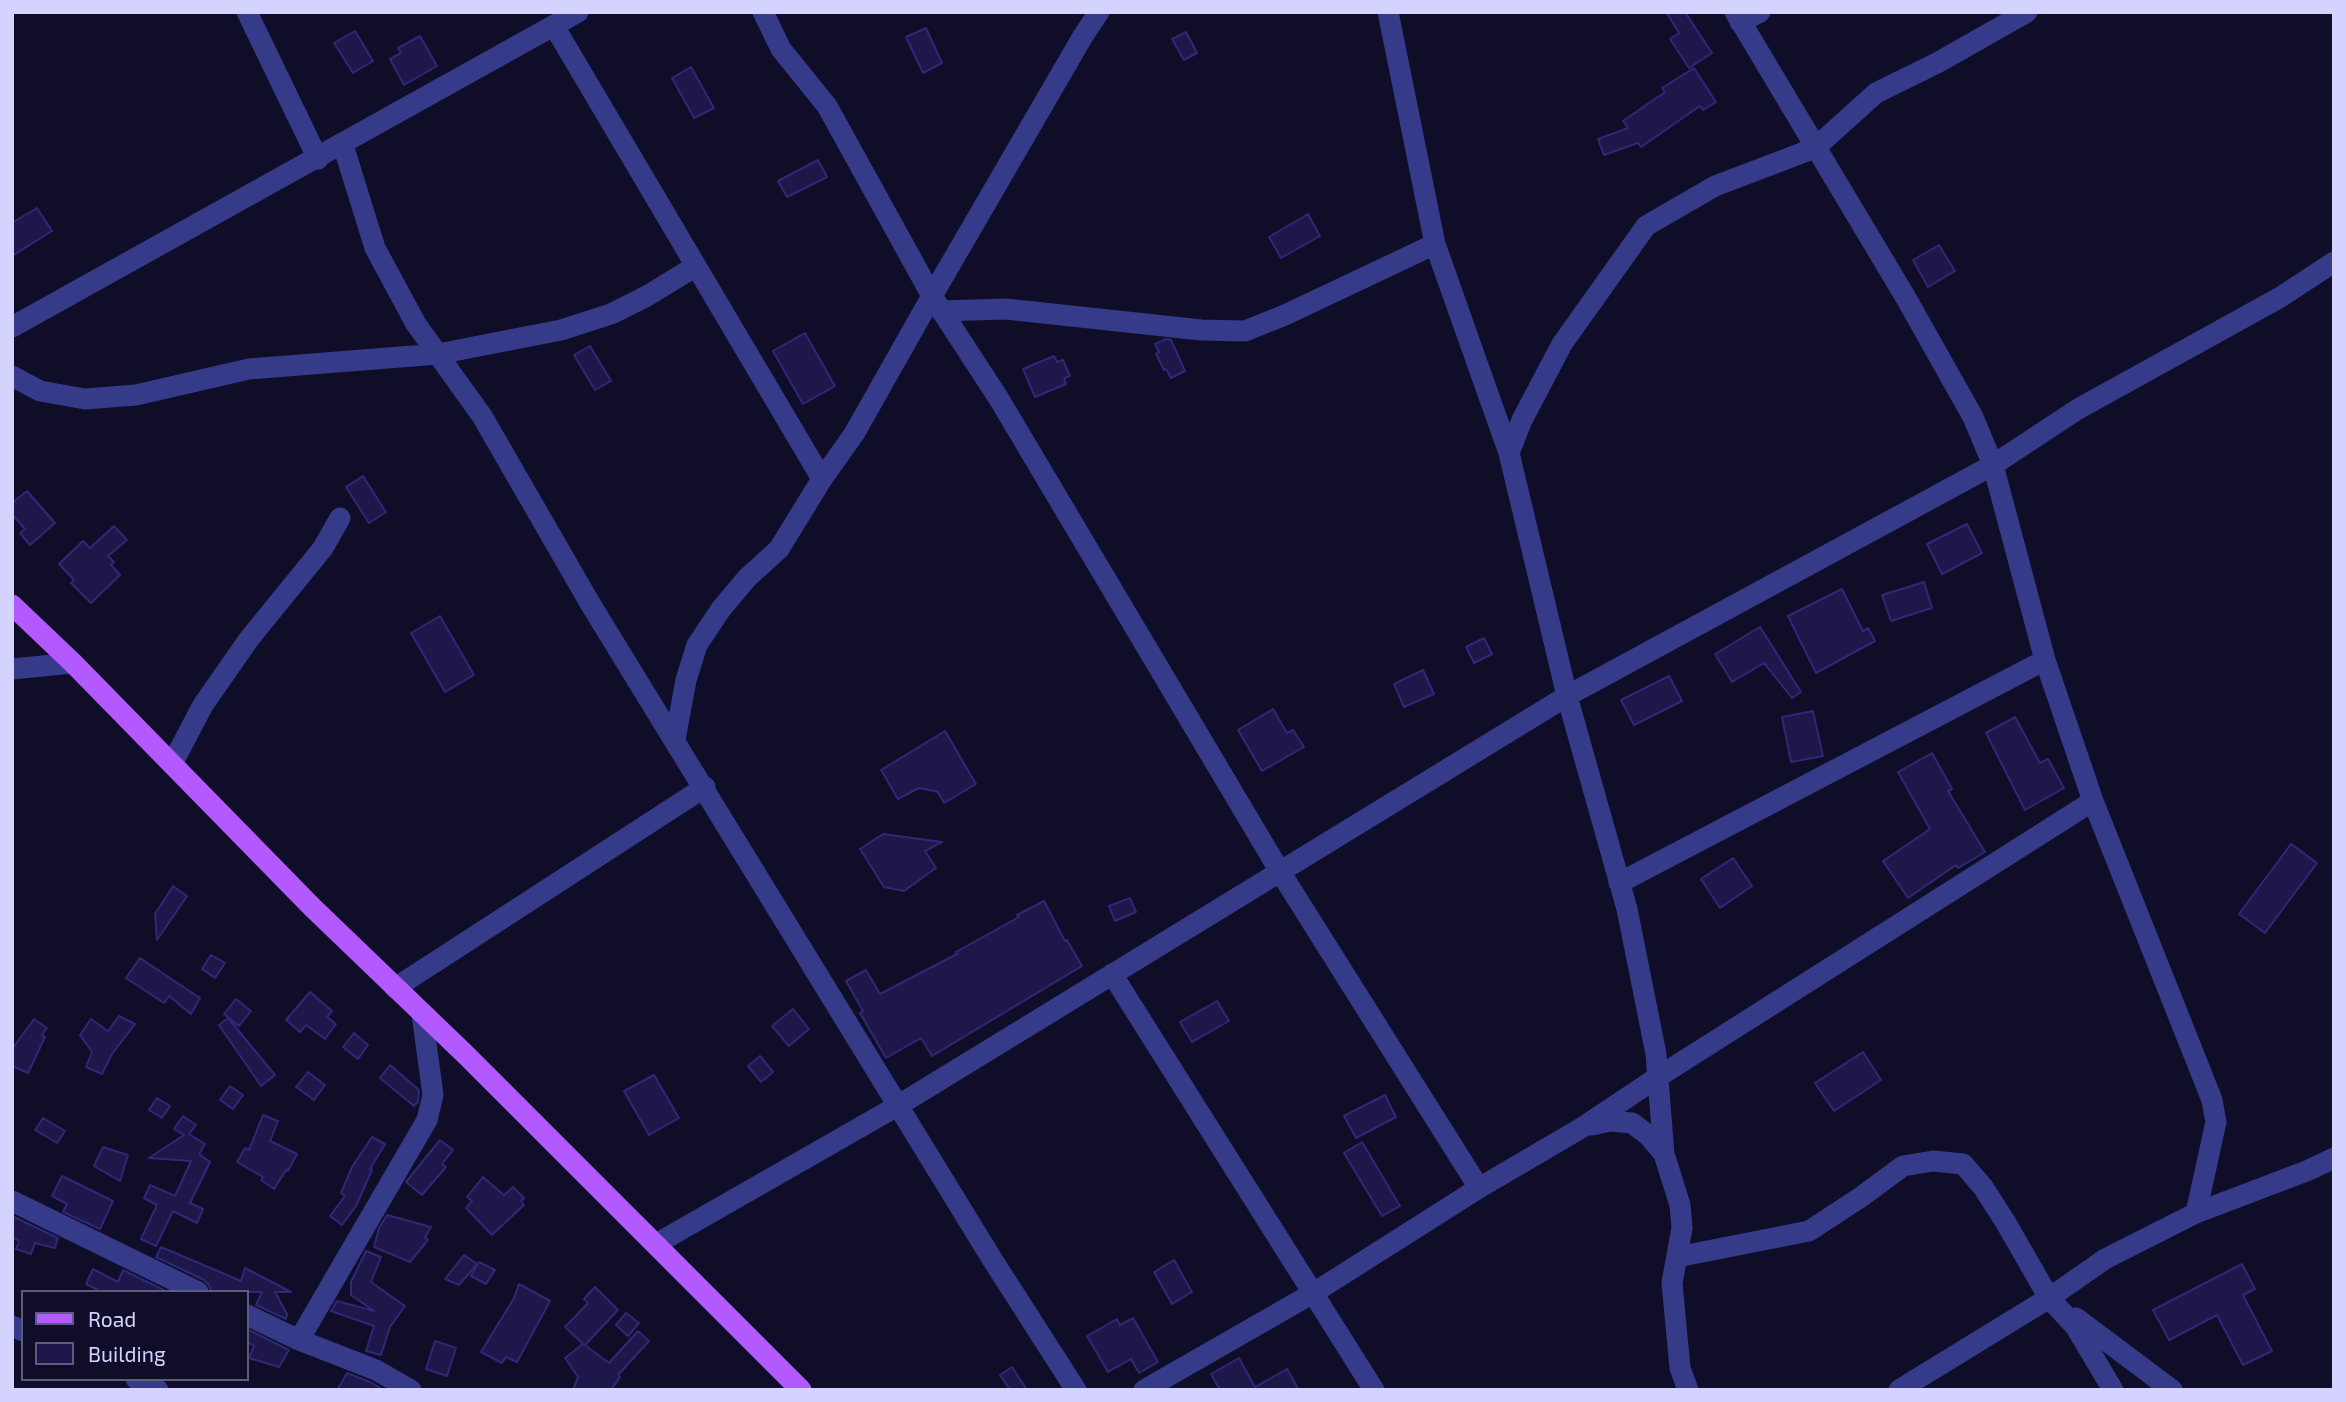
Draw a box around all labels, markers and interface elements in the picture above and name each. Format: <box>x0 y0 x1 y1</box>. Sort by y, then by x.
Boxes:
legend <box>21 1290 248 1381</box>
text: Road <box>88 1306 136 1331</box>
text: Building <box>88 1341 166 1366</box>

